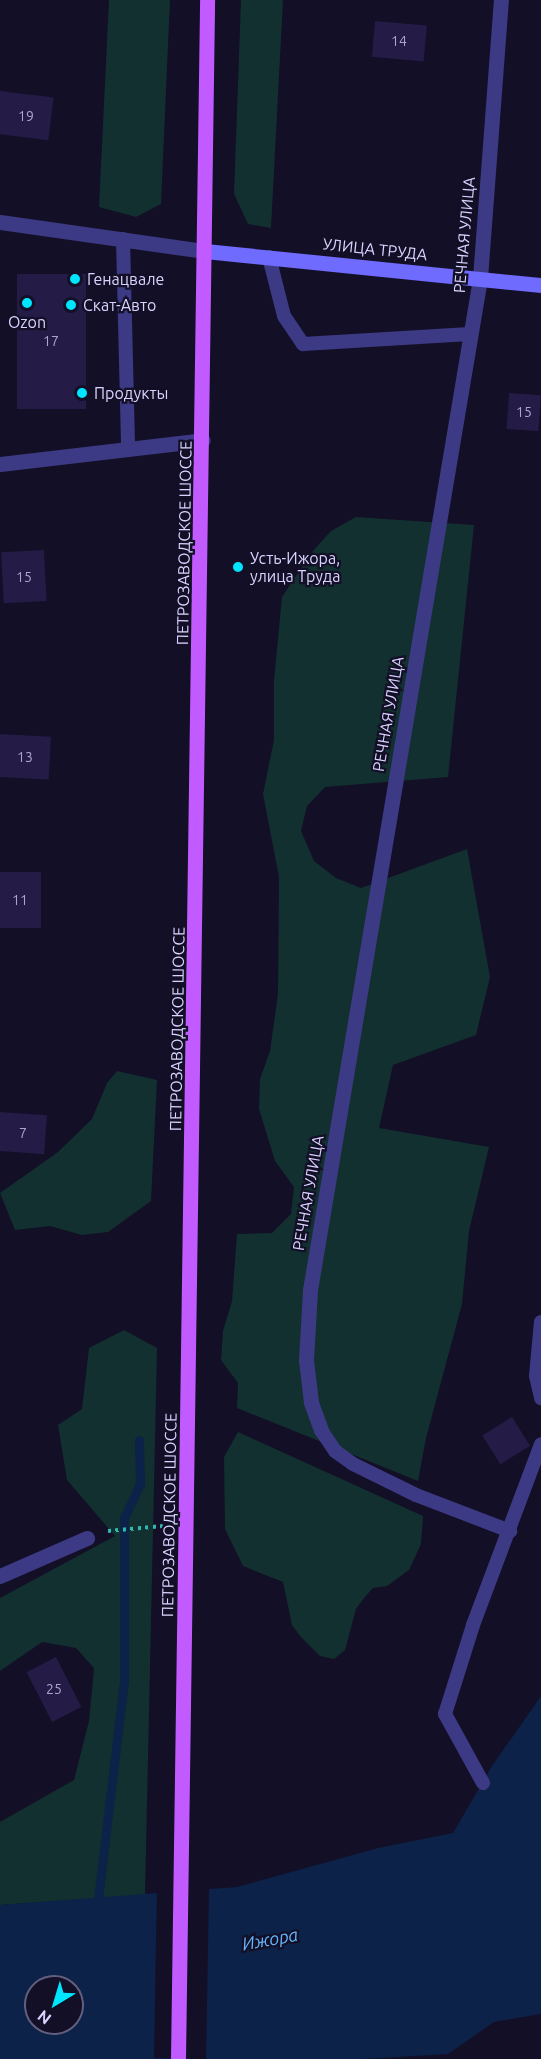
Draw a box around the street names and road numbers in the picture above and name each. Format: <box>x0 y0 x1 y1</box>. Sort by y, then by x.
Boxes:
street label: РЕЧНАЯ УЛИЦА <box>449 176 479 294</box>
street label: УЛИЦА ТРУДА <box>322 234 428 264</box>
street label: ПЕТРОЗАВОДСКОЕ ШОССЕ <box>173 441 195 645</box>
street label: РЕЧНАЯ УЛИЦА <box>368 655 408 773</box>
street label: ПЕТРОЗАВОДСКОЕ ШОССЕ <box>166 927 188 1131</box>
street label: РЕЧНАЯ УЛИЦА <box>288 1134 328 1252</box>
street label: ПЕТРОЗАВОДСКОЕ ШОССЕ <box>158 1413 180 1617</box>

